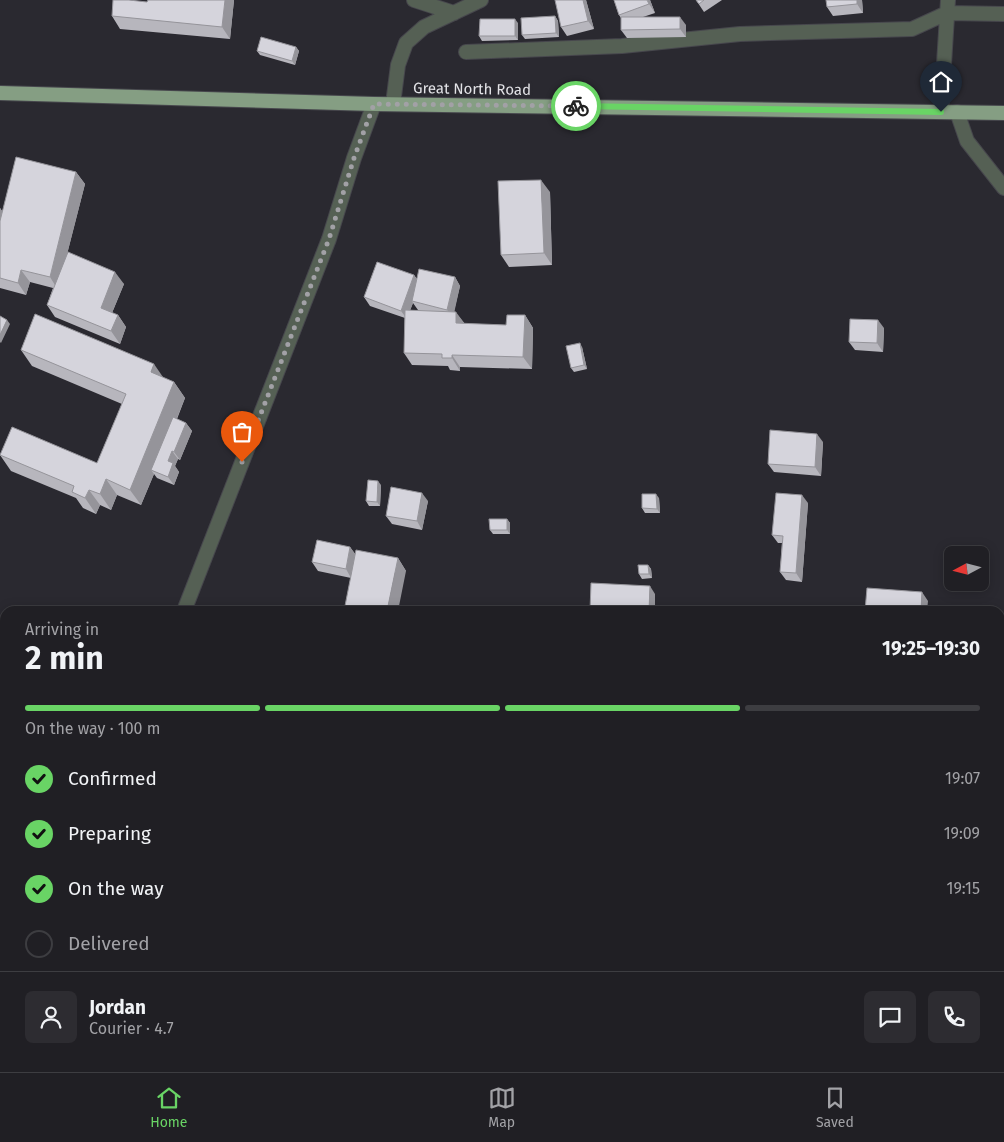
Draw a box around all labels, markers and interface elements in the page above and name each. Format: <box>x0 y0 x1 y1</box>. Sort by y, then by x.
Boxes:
pin <box>920 61 962 112</box>
icon: home <box>927 68 955 96</box>
street label: Great North Road <box>413 79 531 99</box>
courier <box>551 81 601 131</box>
icon: bike <box>562 92 590 120</box>
pin <box>221 411 263 462</box>
icon: bag <box>228 418 256 446</box>
north arrow <box>944 546 989 591</box>
map controls <box>944 546 989 591</box>
text: Arriving in <box>25 620 99 639</box>
text: 19:25–19:30 <box>882 637 980 660</box>
text: 2 min <box>25 639 104 677</box>
text: On the way · 100 m <box>25 719 160 738</box>
icon: check <box>25 765 53 793</box>
text: Confirmed <box>68 767 157 790</box>
text: 19:07 <box>945 769 980 788</box>
icon: check <box>25 820 53 848</box>
text: Preparing <box>68 822 151 845</box>
text: 19:09 <box>944 824 980 843</box>
icon: check <box>25 875 53 903</box>
text: On the way <box>68 877 164 900</box>
text: 19:15 <box>947 879 980 898</box>
text: Delivered <box>68 932 150 955</box>
button: person <box>25 991 77 1043</box>
button: chat <box>864 991 916 1043</box>
button: phone <box>928 991 980 1043</box>
text: Jordan <box>89 996 146 1019</box>
text: Courier · 4.7 <box>89 1019 174 1038</box>
tab: Home <box>150 1084 187 1131</box>
tab: Map <box>488 1084 516 1131</box>
tab: Saved <box>816 1084 854 1131</box>

